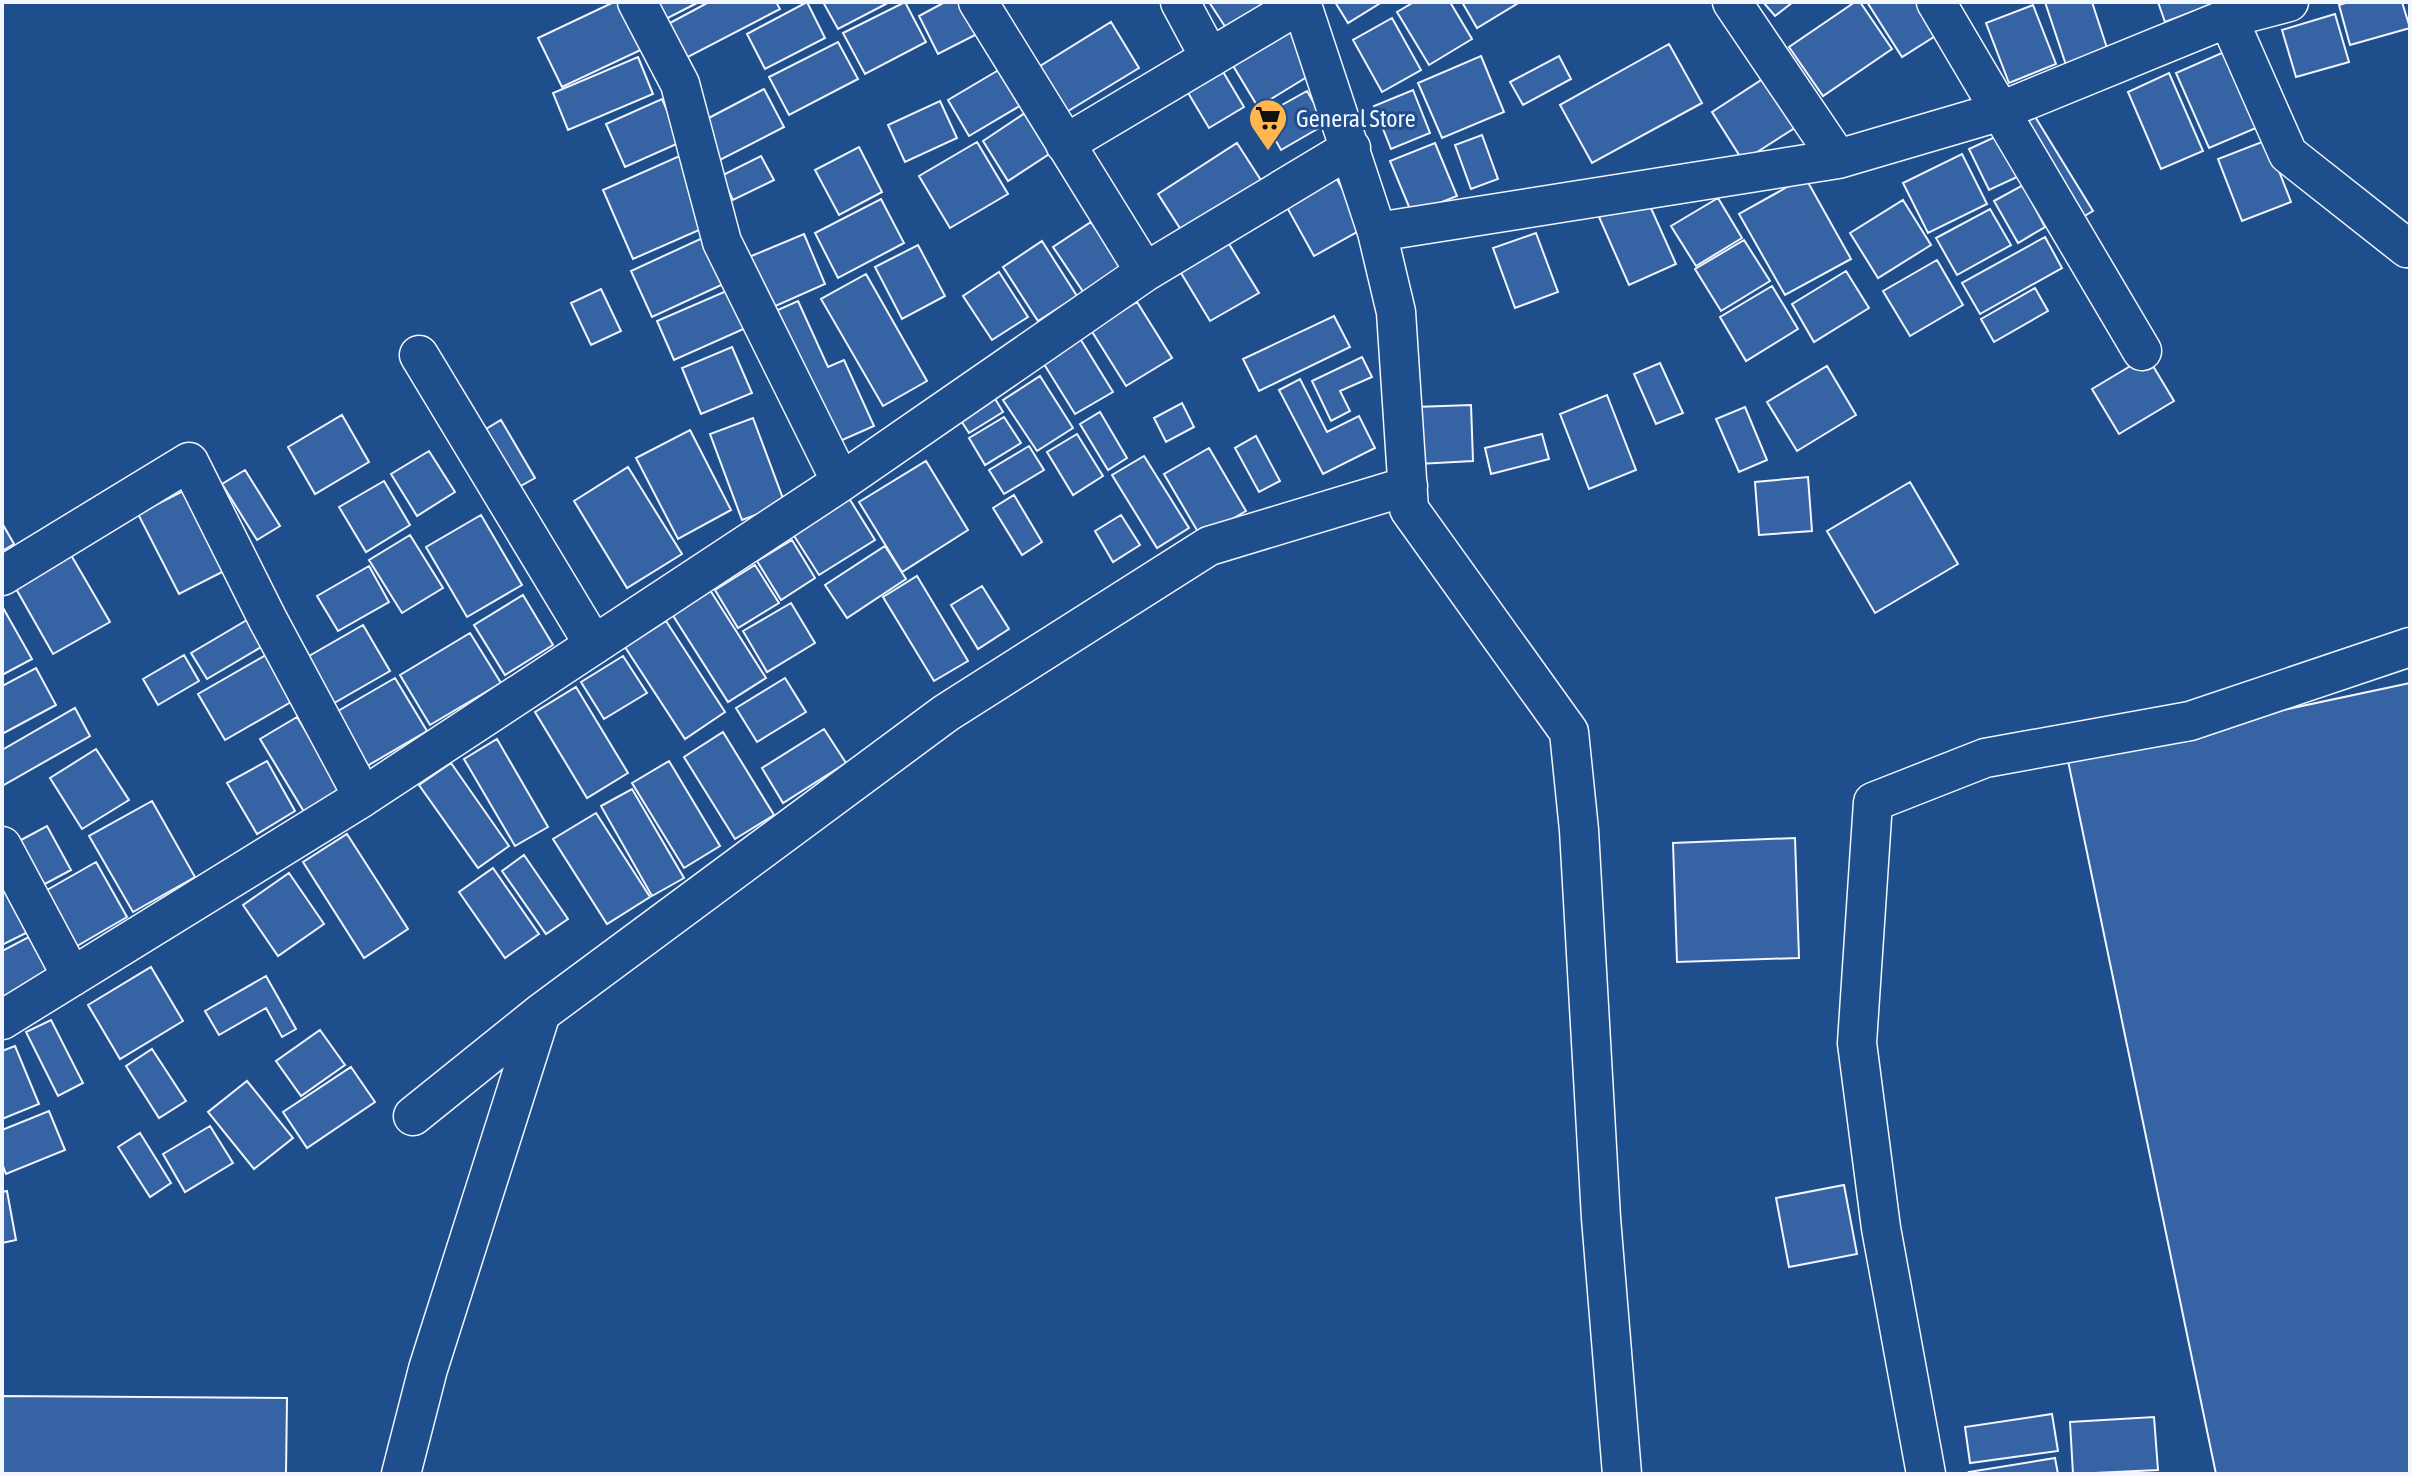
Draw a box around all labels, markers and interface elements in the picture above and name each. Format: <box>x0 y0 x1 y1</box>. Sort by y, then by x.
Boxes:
supermarket icon: General Store <box>1247 97 1289 152</box>
place label: General Store <box>1296 105 1416 132</box>

